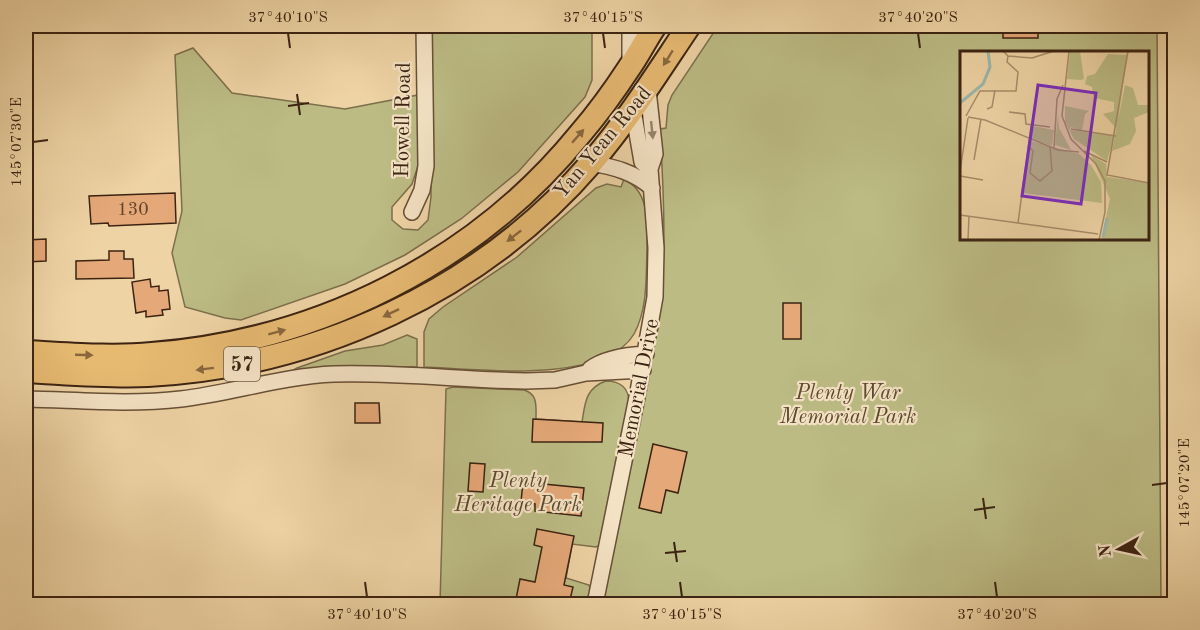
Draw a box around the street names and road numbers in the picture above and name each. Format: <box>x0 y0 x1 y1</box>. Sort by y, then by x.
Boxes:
street label: Howell Road <box>392 62 415 178</box>
street label: Yan Yean Road <box>550 83 656 203</box>
street label: Memorial Drive <box>616 317 663 459</box>
road number: 57 <box>224 347 260 381</box>

